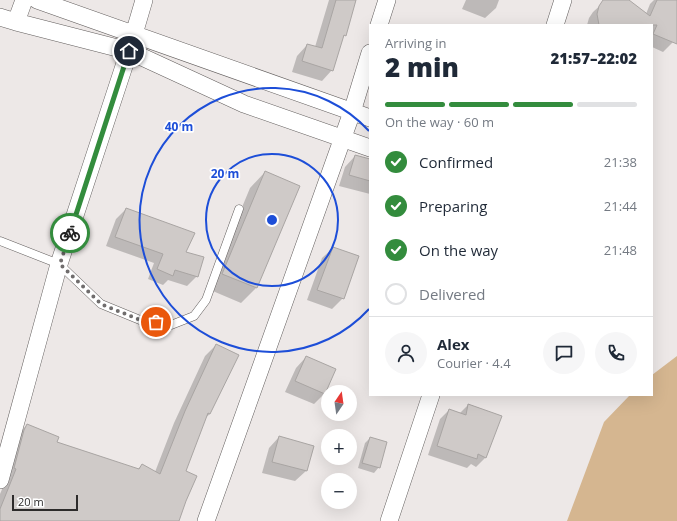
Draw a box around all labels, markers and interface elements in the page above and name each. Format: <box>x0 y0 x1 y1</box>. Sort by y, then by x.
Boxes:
pin <box>112 34 146 68</box>
text: Arriving in <box>385 34 447 52</box>
icon: home <box>118 40 140 62</box>
text: 21:57–22:02 <box>551 48 637 68</box>
text: 2 min <box>385 49 459 85</box>
text: On the way · 60 m <box>385 113 494 131</box>
text: 40 m <box>165 118 193 135</box>
icon: check <box>385 151 407 173</box>
text: Confirmed <box>419 152 493 172</box>
text: 21:38 <box>604 153 637 171</box>
text: 20 m <box>211 165 239 182</box>
icon: check <box>385 195 407 217</box>
text: Preparing <box>419 196 487 216</box>
text: 21:44 <box>604 197 637 215</box>
courier <box>50 213 90 253</box>
centre of rings <box>265 213 279 227</box>
icon: bike <box>59 222 81 244</box>
icon: check <box>385 239 407 261</box>
text: On the way <box>419 240 498 260</box>
text: 21:48 <box>604 241 637 259</box>
text: Delivered <box>419 284 486 304</box>
pin <box>139 305 173 339</box>
icon: bag <box>145 311 167 333</box>
button: person <box>385 332 427 374</box>
button: chat <box>543 332 585 374</box>
button: phone <box>595 332 637 374</box>
text: Alex <box>437 334 469 354</box>
text: Courier · 4.4 <box>437 354 511 372</box>
north arrow <box>321 385 357 421</box>
map controls <box>321 385 357 509</box>
button: + <box>321 429 357 465</box>
button: − <box>321 473 357 509</box>
scale bar <box>12 493 78 512</box>
text: 20 m <box>18 494 44 509</box>

